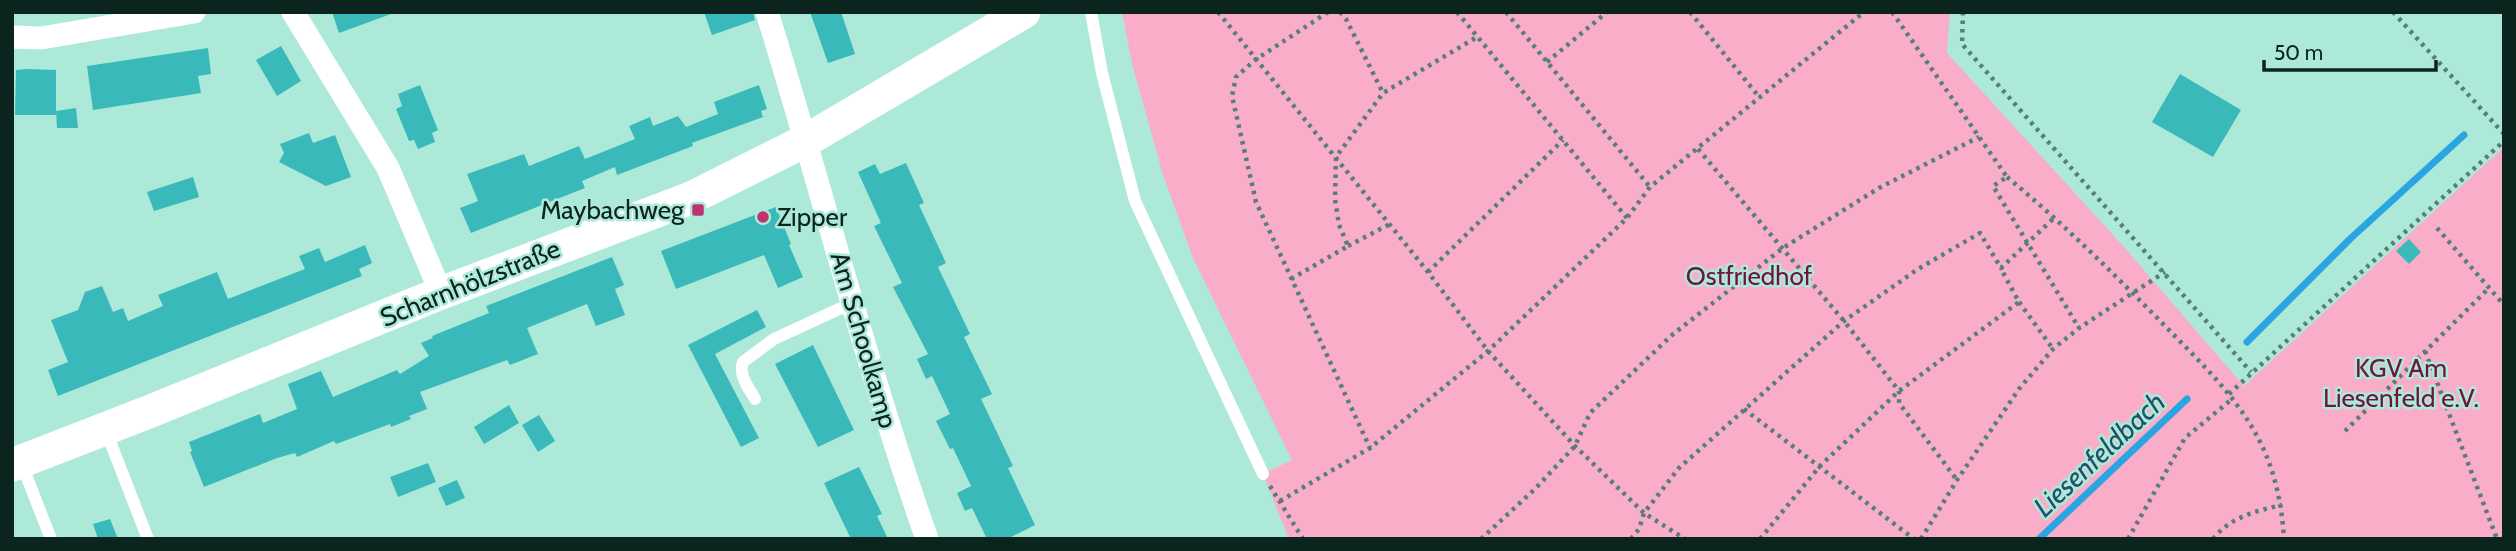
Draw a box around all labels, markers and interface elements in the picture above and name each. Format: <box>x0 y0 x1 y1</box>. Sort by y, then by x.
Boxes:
scale bar <box>2264 28 2436 72</box>
text: 50 m <box>2274 40 2323 65</box>
place label: Maybachweg <box>540 194 685 226</box>
place label: Zipper <box>777 201 848 233</box>
marker: Maybachweg <box>690 202 706 218</box>
marker: Zipper <box>755 209 771 225</box>
street label: Scharnhölzstraße <box>375 232 565 334</box>
street label: Am Schoolkamp <box>824 248 904 432</box>
park label: Ostfriedhof <box>1686 260 1813 292</box>
park label: KGV Am Liesenfeld e.V. <box>2323 352 2479 414</box>
water label: Liesenfeldbach <box>2026 384 2172 524</box>

